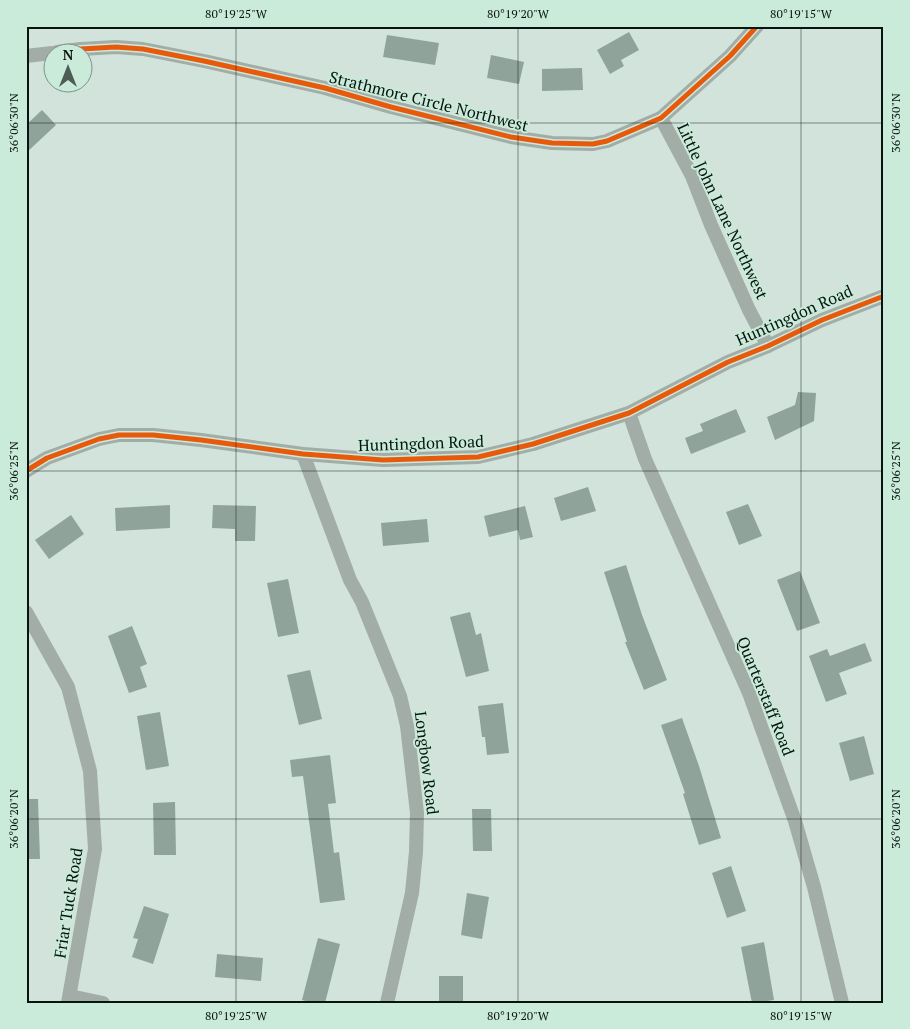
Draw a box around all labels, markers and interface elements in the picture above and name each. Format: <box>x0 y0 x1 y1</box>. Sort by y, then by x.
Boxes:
text: 80°19'25"W <box>205 6 268 21</box>
text: 80°19'20"W <box>487 6 550 21</box>
text: 80°19'15"W <box>770 6 833 21</box>
north arrow <box>42 42 92 92</box>
text: N <box>63 45 74 64</box>
street label: Strathmore Circle Northwest <box>327 66 531 136</box>
text: 36°06'30"N <box>6 93 21 153</box>
text: 36°06'30"N <box>888 93 903 153</box>
street label: Little John Lane Northwest <box>672 119 774 303</box>
street label: Huntingdon Road <box>732 279 856 351</box>
street label: Huntingdon Road <box>358 430 484 456</box>
text: 36°06'25"N <box>6 441 21 501</box>
text: 36°06'25"N <box>888 441 903 501</box>
street label: Quarterstaff Road <box>732 633 800 759</box>
street label: Longbow Road <box>410 710 444 816</box>
text: 36°06'20"N <box>6 789 21 849</box>
text: 36°06'20"N <box>888 789 903 849</box>
street label: Friar Tuck Road <box>48 846 88 960</box>
text: 80°19'25"W <box>205 1008 268 1023</box>
text: 80°19'20"W <box>487 1008 550 1023</box>
text: 80°19'15"W <box>770 1008 833 1023</box>

